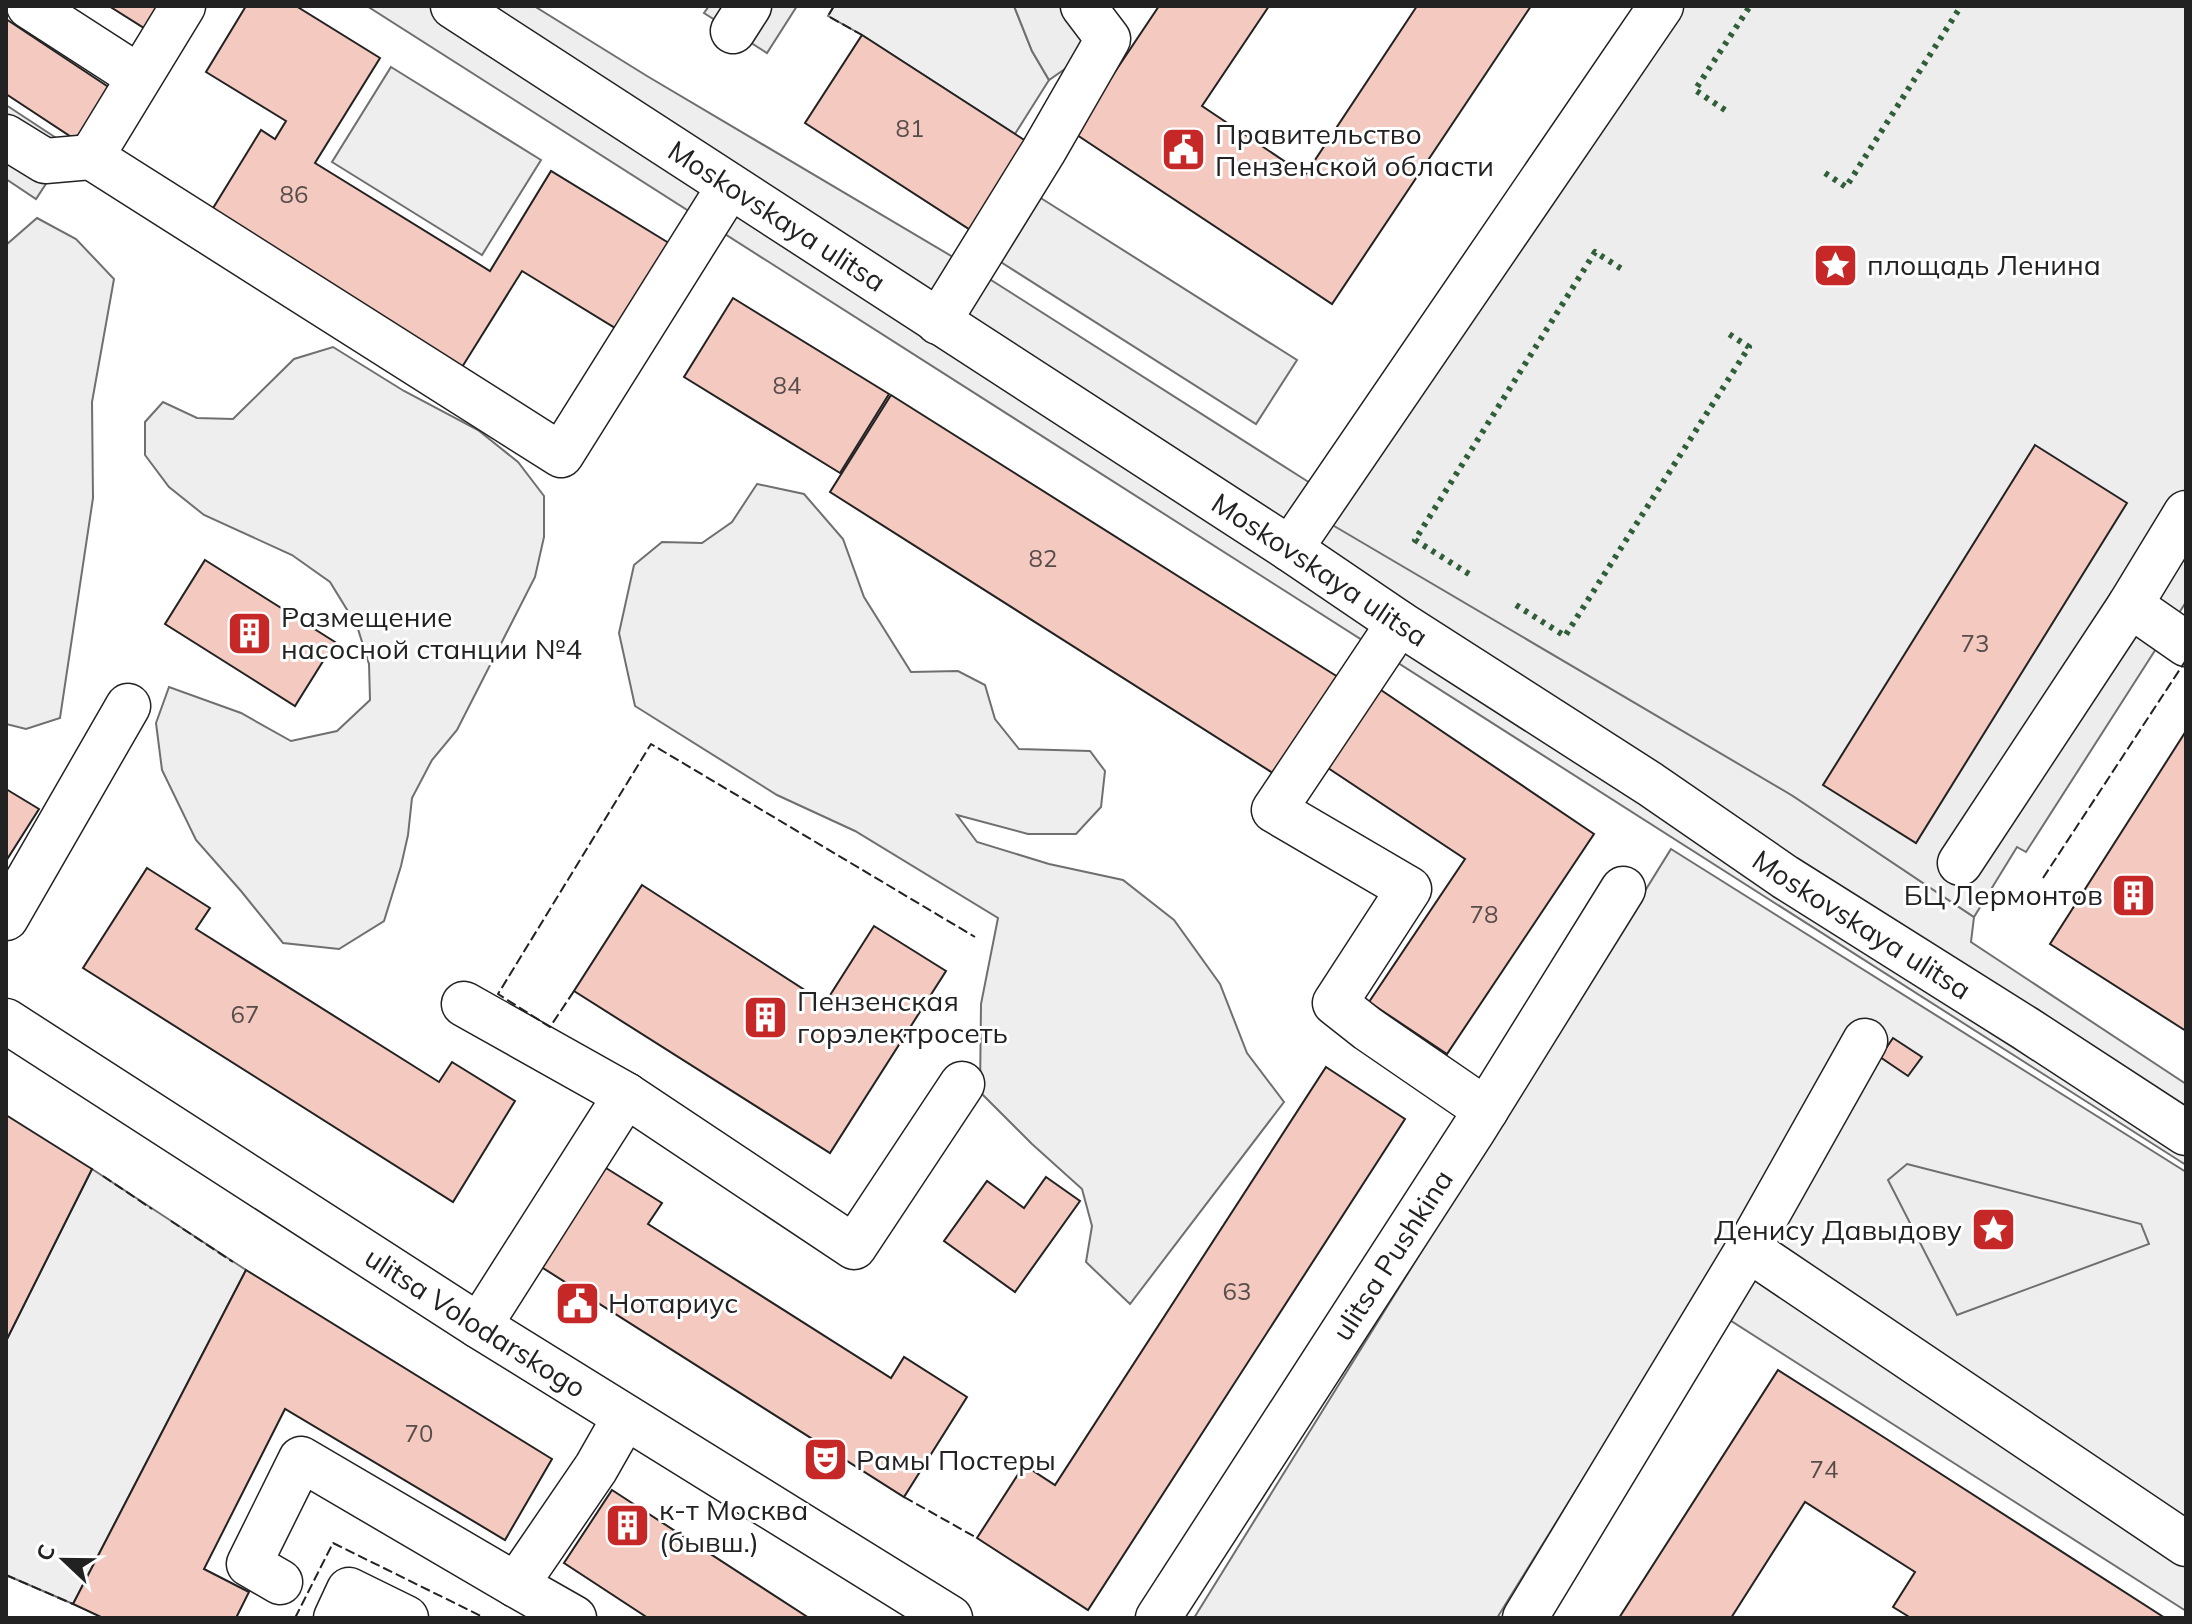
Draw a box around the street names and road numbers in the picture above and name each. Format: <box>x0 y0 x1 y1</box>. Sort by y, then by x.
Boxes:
street label: Moskovskaya ulitsa <box>662 132 892 299</box>
street label: Moskovskaya ulitsa <box>1206 485 1434 654</box>
street label: Moskovskaya ulitsa <box>1746 842 1978 1007</box>
street label: ulitsa Pushkina <box>1324 1163 1460 1347</box>
street label: ulitsa Volodarskogo <box>359 1239 593 1405</box>

